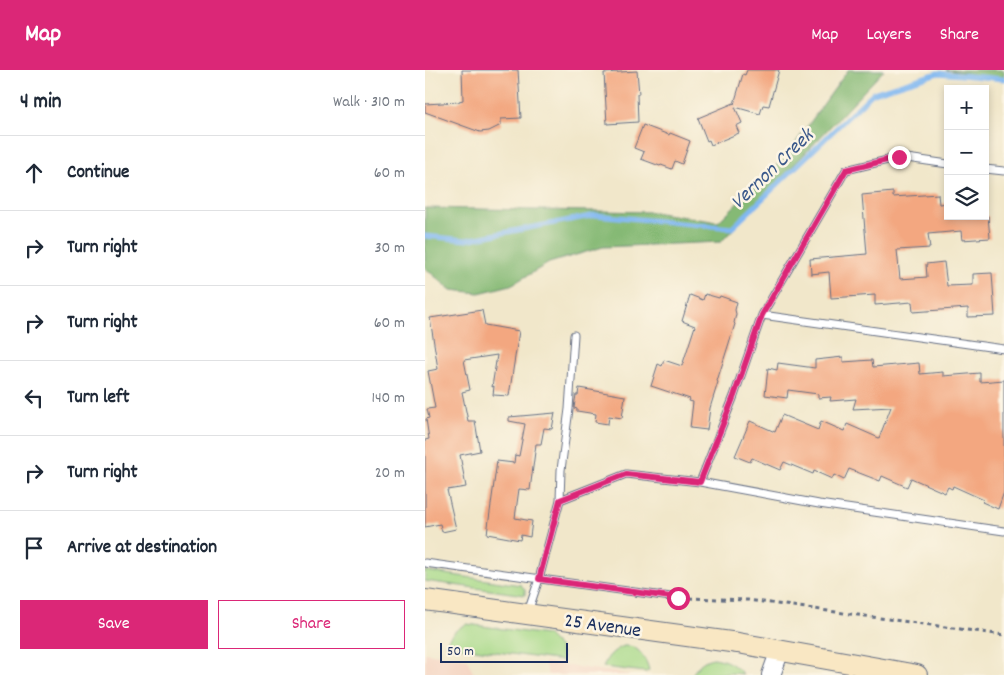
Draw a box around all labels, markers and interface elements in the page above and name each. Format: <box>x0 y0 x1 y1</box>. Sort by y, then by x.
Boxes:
text: Map <box>25 18 61 52</box>
text: Map <box>811 23 838 48</box>
text: Layers <box>866 23 912 48</box>
text: Share <box>940 23 979 48</box>
map controls <box>944 85 989 220</box>
button: + <box>944 85 989 130</box>
text: 4 min <box>20 88 62 118</box>
text: Walk · 310 m <box>333 91 405 114</box>
water label: Vernon Creek <box>725 121 823 218</box>
button: − <box>944 130 989 175</box>
route end <box>888 146 911 169</box>
icon: ahead <box>20 159 48 187</box>
text: Continue <box>67 160 129 187</box>
text: 60 m <box>374 162 405 185</box>
button: layers <box>944 175 989 220</box>
icon: right <box>20 234 48 262</box>
text: Turn right <box>67 235 138 262</box>
text: 30 m <box>375 237 405 260</box>
icon: right <box>20 309 48 337</box>
text: Turn right <box>67 310 138 337</box>
text: 60 m <box>374 312 405 335</box>
icon: left <box>20 384 48 412</box>
text: Turn left <box>67 385 130 412</box>
text: 140 m <box>371 387 405 410</box>
icon: right <box>20 459 48 487</box>
text: Turn right <box>67 460 138 487</box>
text: 20 m <box>375 462 405 485</box>
icon: arrive <box>20 534 48 562</box>
text: Arrive at destination <box>67 535 217 562</box>
route start <box>667 587 690 610</box>
button: Save <box>20 600 208 649</box>
button: Share <box>218 600 405 649</box>
street label: 25 Avenue <box>562 608 643 646</box>
scale bar <box>440 640 567 663</box>
text: 50 m <box>447 642 474 662</box>

